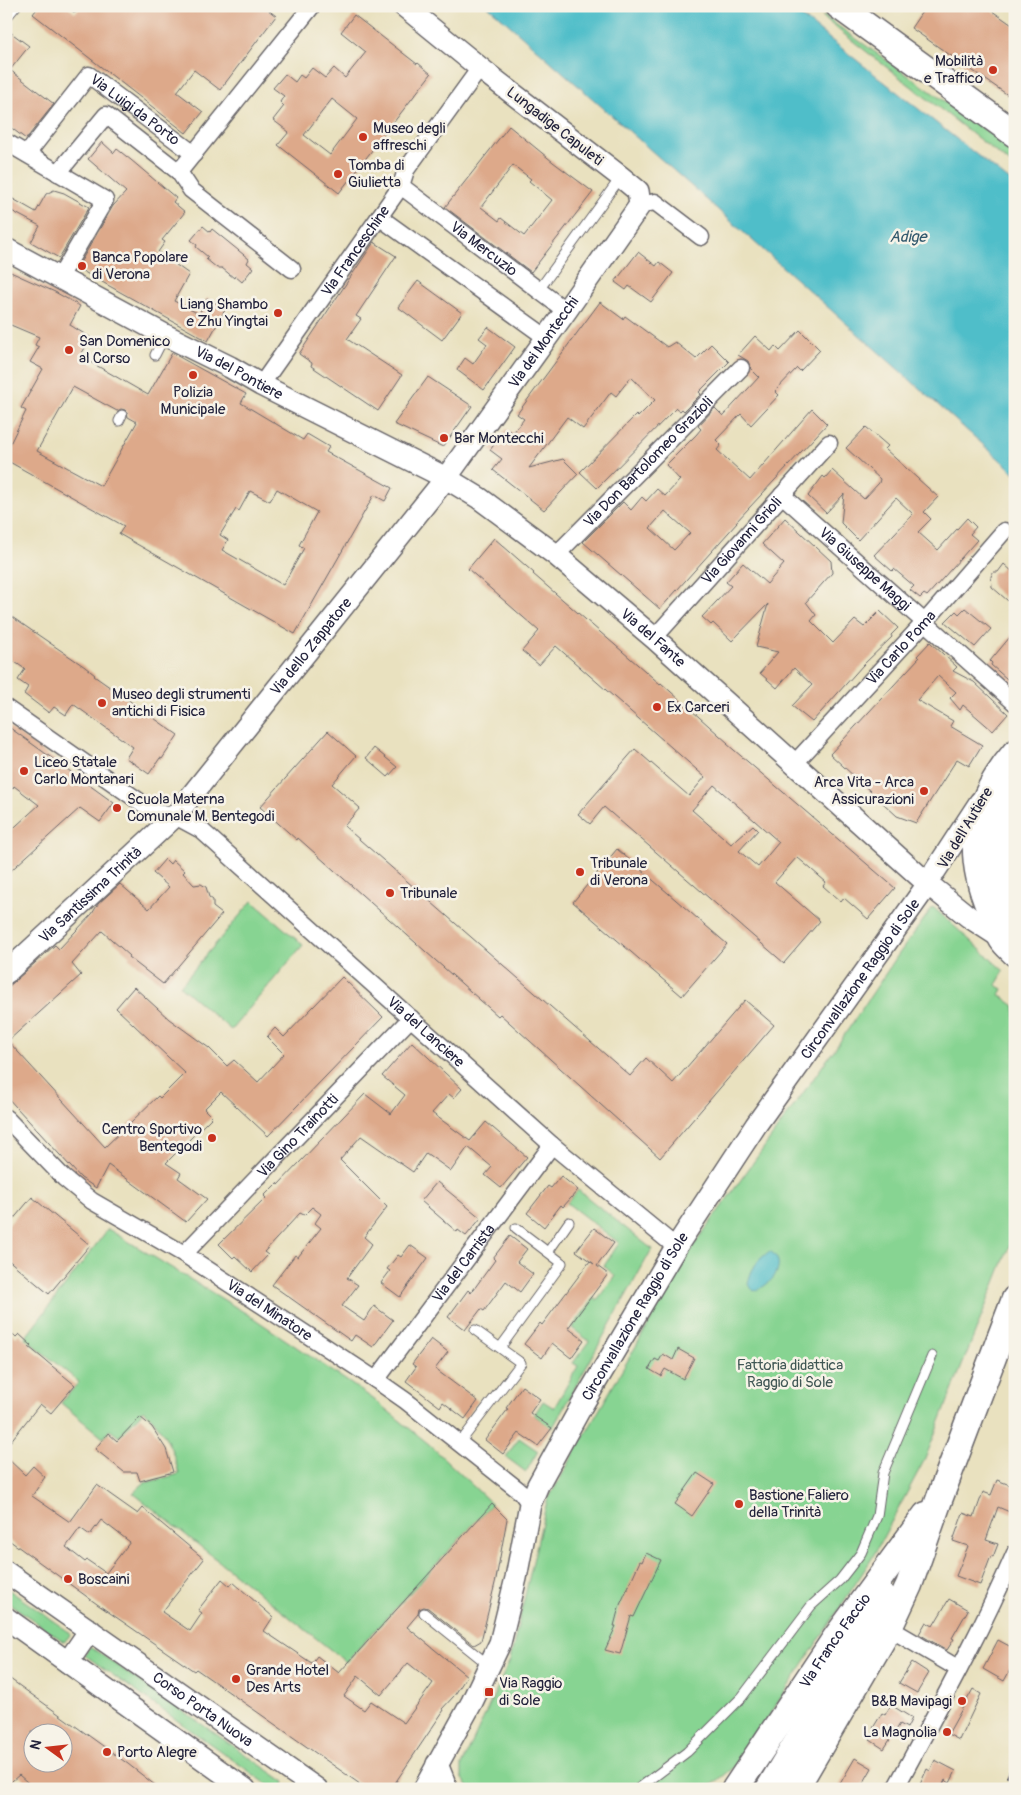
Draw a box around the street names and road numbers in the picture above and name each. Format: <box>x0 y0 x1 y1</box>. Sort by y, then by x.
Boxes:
street label: Via Luigi da Porto <box>86 70 183 150</box>
street label: Lungadige Capuleti <box>502 83 607 170</box>
street label: Via Franceschine <box>317 202 394 300</box>
street label: Via Mercuzio <box>446 218 521 281</box>
street label: Via dei Montecchi <box>505 293 583 392</box>
street label: Via del Pontiere <box>192 342 286 405</box>
street label: Via Don Bartolomeo Grazioli <box>580 393 717 532</box>
street label: Via Giovanni Grioli <box>698 493 786 589</box>
street label: Via Giuseppe Maggi <box>815 523 915 615</box>
street label: Via dello Zappatore <box>266 594 357 699</box>
street label: Via del Fante <box>616 605 690 672</box>
street label: Via Carlo Poma <box>862 607 940 689</box>
street label: Via dell'Autiere <box>934 783 998 873</box>
street label: Via Santissima Trinità <box>35 843 146 947</box>
street label: Circonvallazione Raggio di Sole <box>797 895 925 1063</box>
street label: Via del Lanciere <box>383 993 469 1072</box>
street label: Via Gino Trainotti <box>253 1090 343 1182</box>
street label: Via del Carrista <box>428 1220 499 1306</box>
street label: Circonvallazione Raggio di Sole <box>578 1228 693 1404</box>
street label: Via del Minatore <box>223 1275 316 1346</box>
street label: Via Franco Faccio <box>796 1590 875 1692</box>
street label: Corso Porta Nuova <box>149 1668 256 1751</box>

